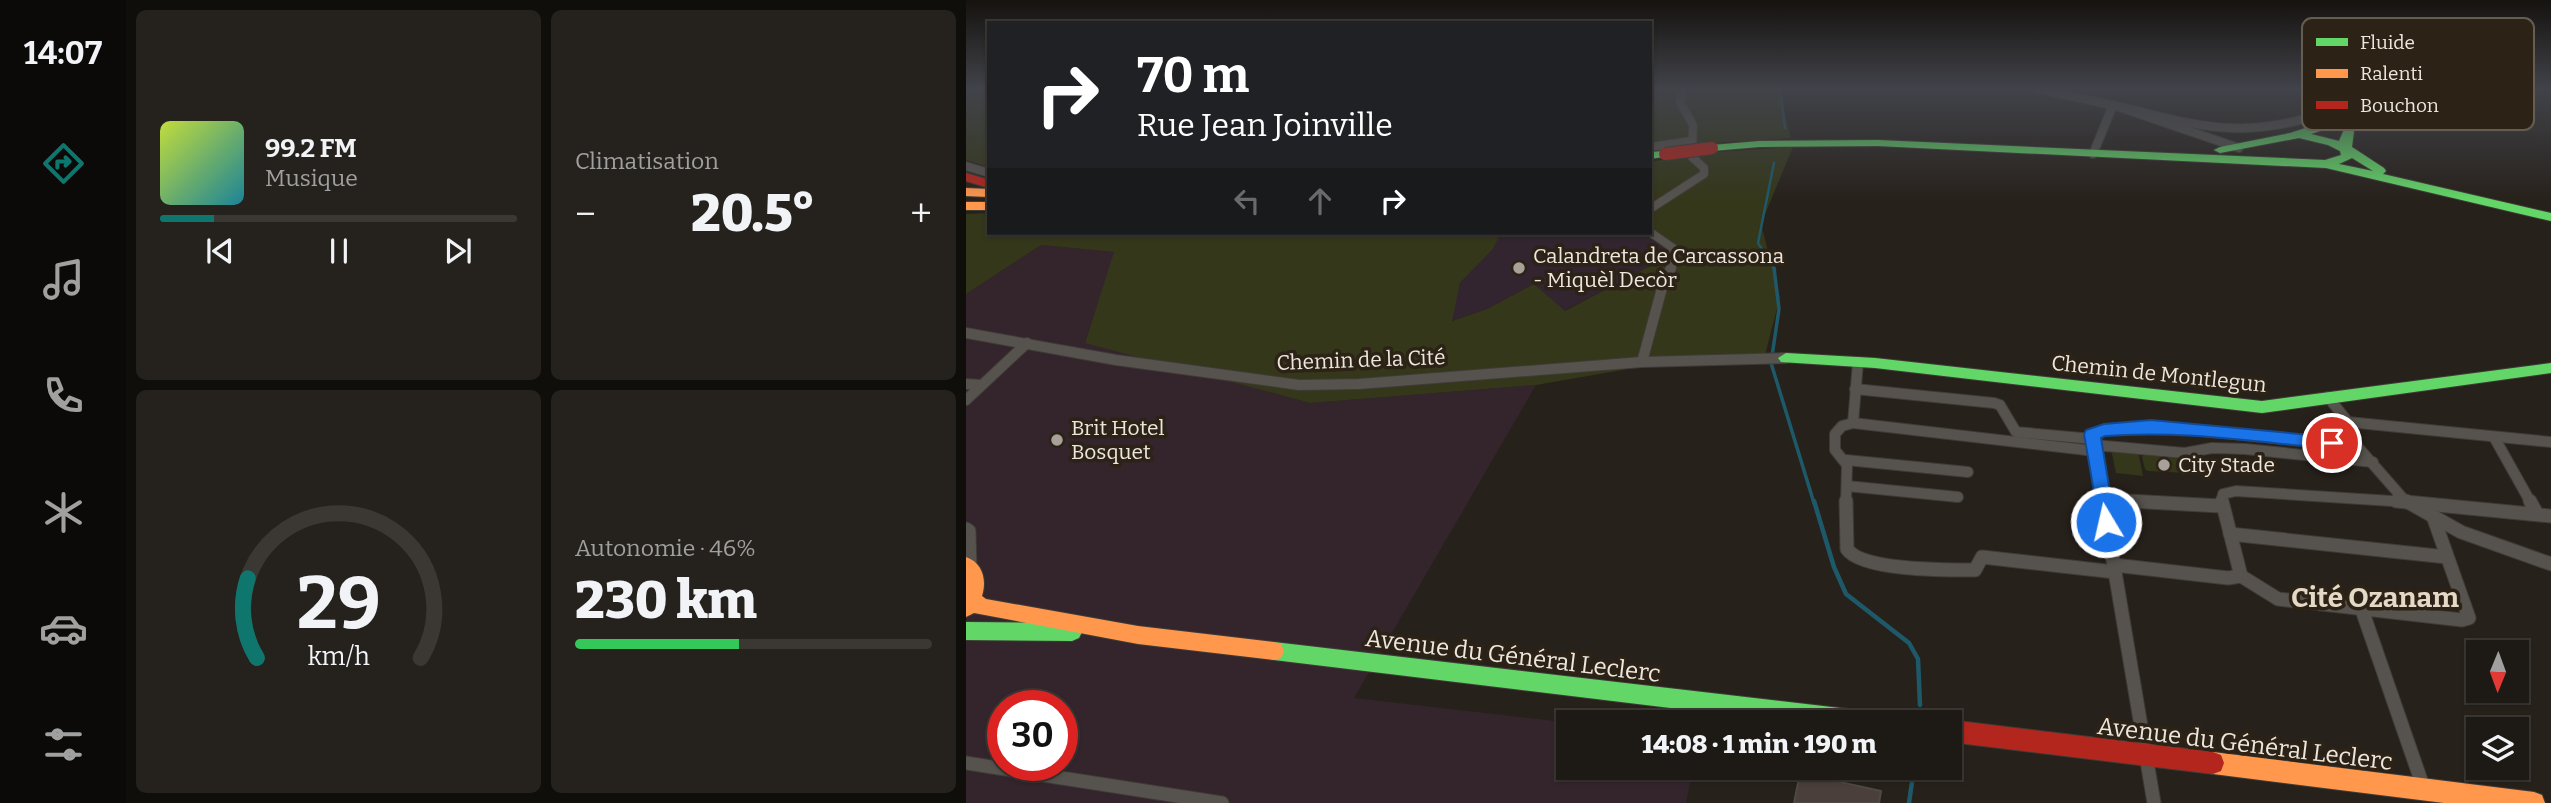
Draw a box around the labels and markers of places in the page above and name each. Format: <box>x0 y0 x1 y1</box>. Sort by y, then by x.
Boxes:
place label: Calandreta de Carcassona - Miquèl Decòr <box>1533 243 1785 293</box>
marker: Calandreta de Carcassona - Miquèl Decòr <box>1511 260 1527 276</box>
pin <box>2302 413 2362 473</box>
place label: Brit Hotel Bosquet <box>1071 415 1165 465</box>
marker: Brit Hotel Bosquet <box>1049 432 1065 448</box>
place label: City Stade <box>2178 452 2275 478</box>
marker: City Stade <box>2156 457 2172 473</box>

